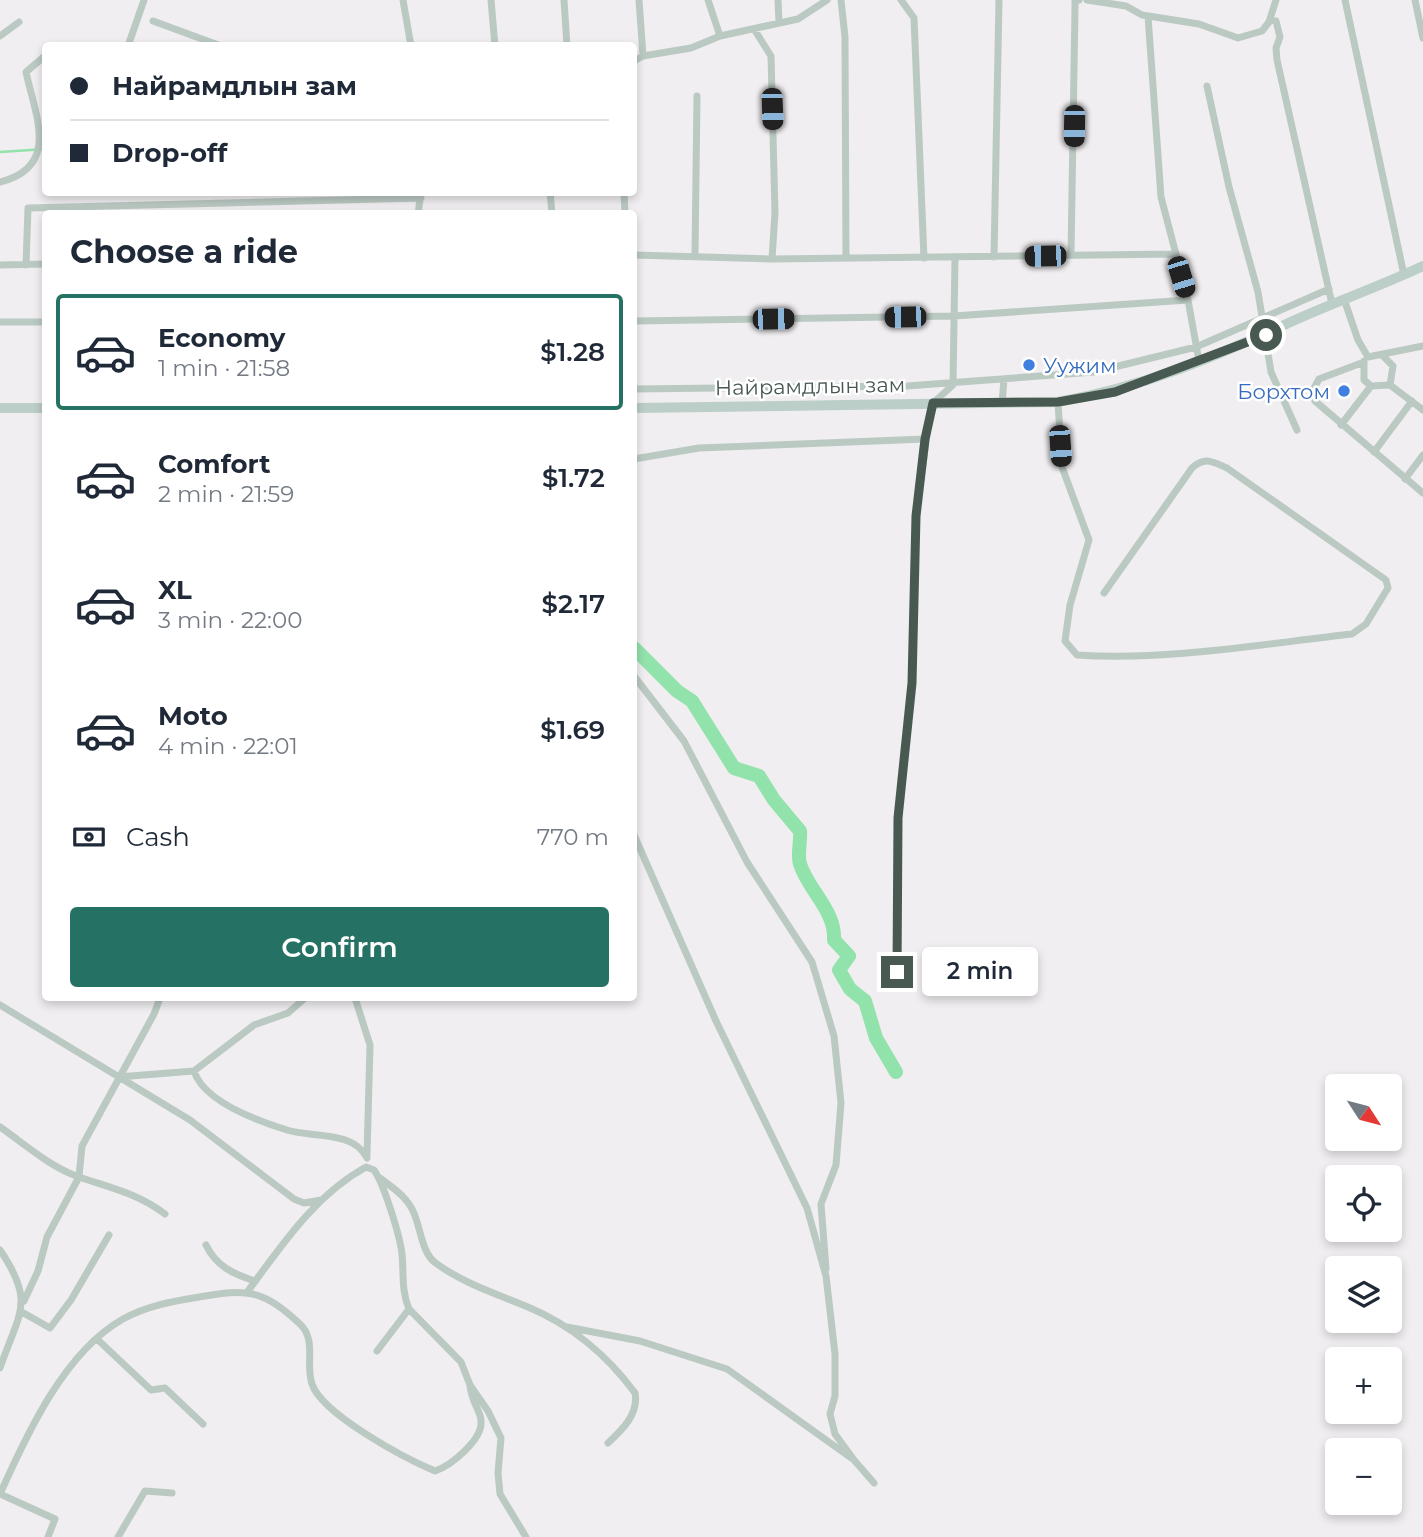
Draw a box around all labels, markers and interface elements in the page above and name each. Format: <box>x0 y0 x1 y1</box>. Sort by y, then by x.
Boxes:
text: Найрамдлын зам <box>112 70 357 102</box>
car <box>761 88 784 130</box>
car <box>1064 105 1085 147</box>
text: Drop-off <box>112 137 227 169</box>
text: Choose a ride <box>70 232 298 271</box>
car <box>1024 245 1067 267</box>
car <box>1165 254 1198 300</box>
car <box>884 306 927 328</box>
car <box>752 308 795 330</box>
route start <box>1250 319 1282 351</box>
icon: car <box>74 321 137 384</box>
text: Economy <box>158 322 285 354</box>
text: $1.28 <box>540 336 605 368</box>
place label: Уужим <box>1043 353 1117 378</box>
text: 1 min · 21:58 <box>158 354 290 382</box>
marker: Уужим <box>1021 357 1037 373</box>
street label: Найрамдлын зам <box>715 372 905 400</box>
place label: Борхтом <box>1237 379 1330 404</box>
marker: Борхтом <box>1336 383 1352 399</box>
car <box>1049 424 1072 468</box>
icon: car <box>74 447 137 510</box>
text: Comfort <box>158 448 270 480</box>
text: $1.72 <box>542 462 605 494</box>
text: 2 min · 21:59 <box>158 480 294 508</box>
icon: car <box>74 573 137 636</box>
text: XL <box>158 574 192 606</box>
text: $2.17 <box>542 588 605 620</box>
text: 3 min · 22:00 <box>158 606 302 634</box>
icon: car <box>74 699 137 762</box>
text: Moto <box>158 700 228 732</box>
text: $1.69 <box>540 714 605 746</box>
text: 4 min · 22:01 <box>158 732 298 760</box>
icon: cash <box>70 818 108 856</box>
text: Cash <box>126 821 190 853</box>
text: 770 m <box>537 823 609 851</box>
button: Confirm <box>70 907 609 987</box>
callout: 2 min <box>922 948 1037 996</box>
route end <box>881 956 913 988</box>
text: 2 min <box>947 957 1013 985</box>
north arrow <box>1325 1074 1402 1152</box>
map controls <box>1325 1074 1402 1515</box>
button: locate <box>1325 1165 1402 1242</box>
button: layers <box>1325 1256 1402 1333</box>
button: + <box>1325 1347 1402 1424</box>
button: − <box>1325 1438 1402 1515</box>

